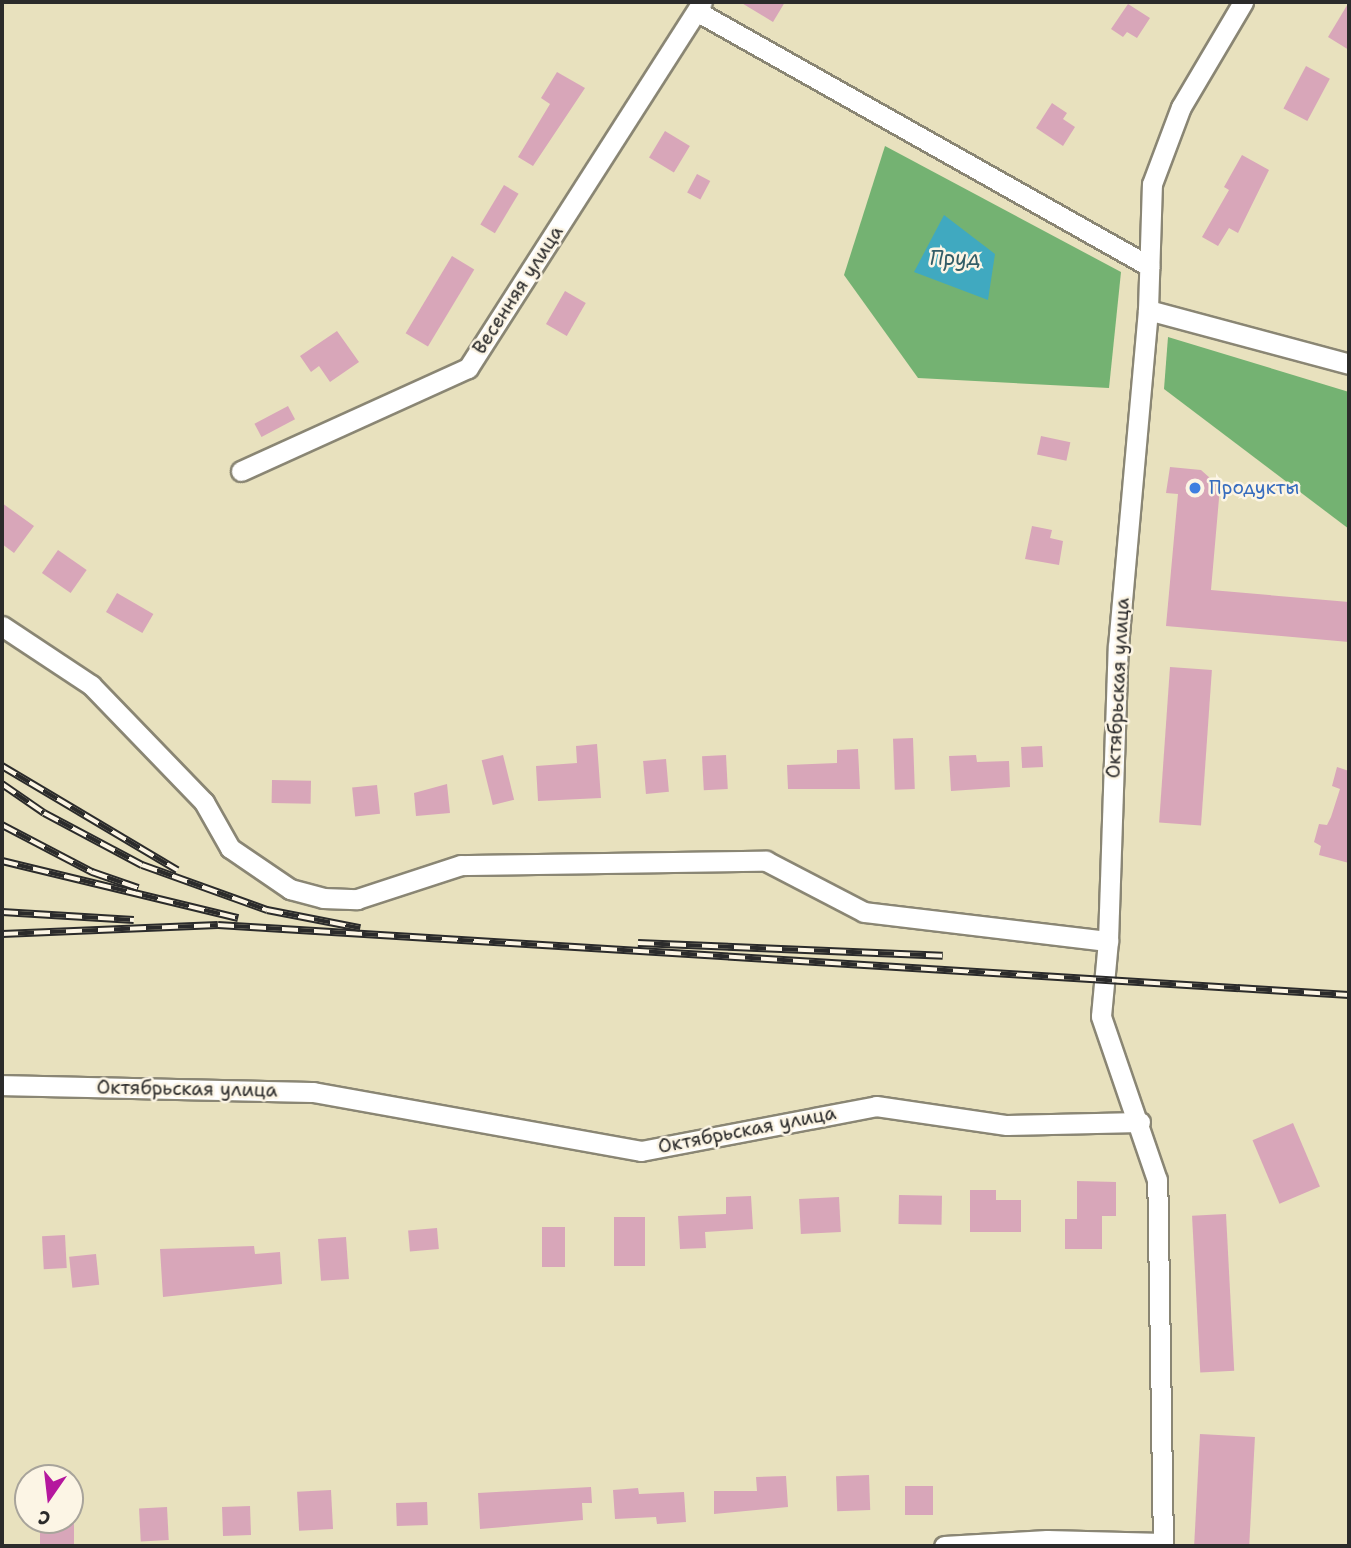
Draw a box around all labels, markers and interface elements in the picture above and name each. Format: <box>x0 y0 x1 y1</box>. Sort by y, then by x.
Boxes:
street label: Весенняя улица <box>468 222 568 358</box>
water label: Пруд <box>929 245 981 271</box>
place label: Продукты <box>1209 477 1299 499</box>
marker: Продукты <box>1187 480 1203 496</box>
street label: Октябрьская улица <box>1102 597 1134 779</box>
street label: Октябрьская улица <box>96 1076 278 1102</box>
street label: Октябрьская улица <box>656 1102 838 1158</box>
north arrow <box>14 1464 84 1534</box>
text: С <box>36 1504 53 1531</box>

